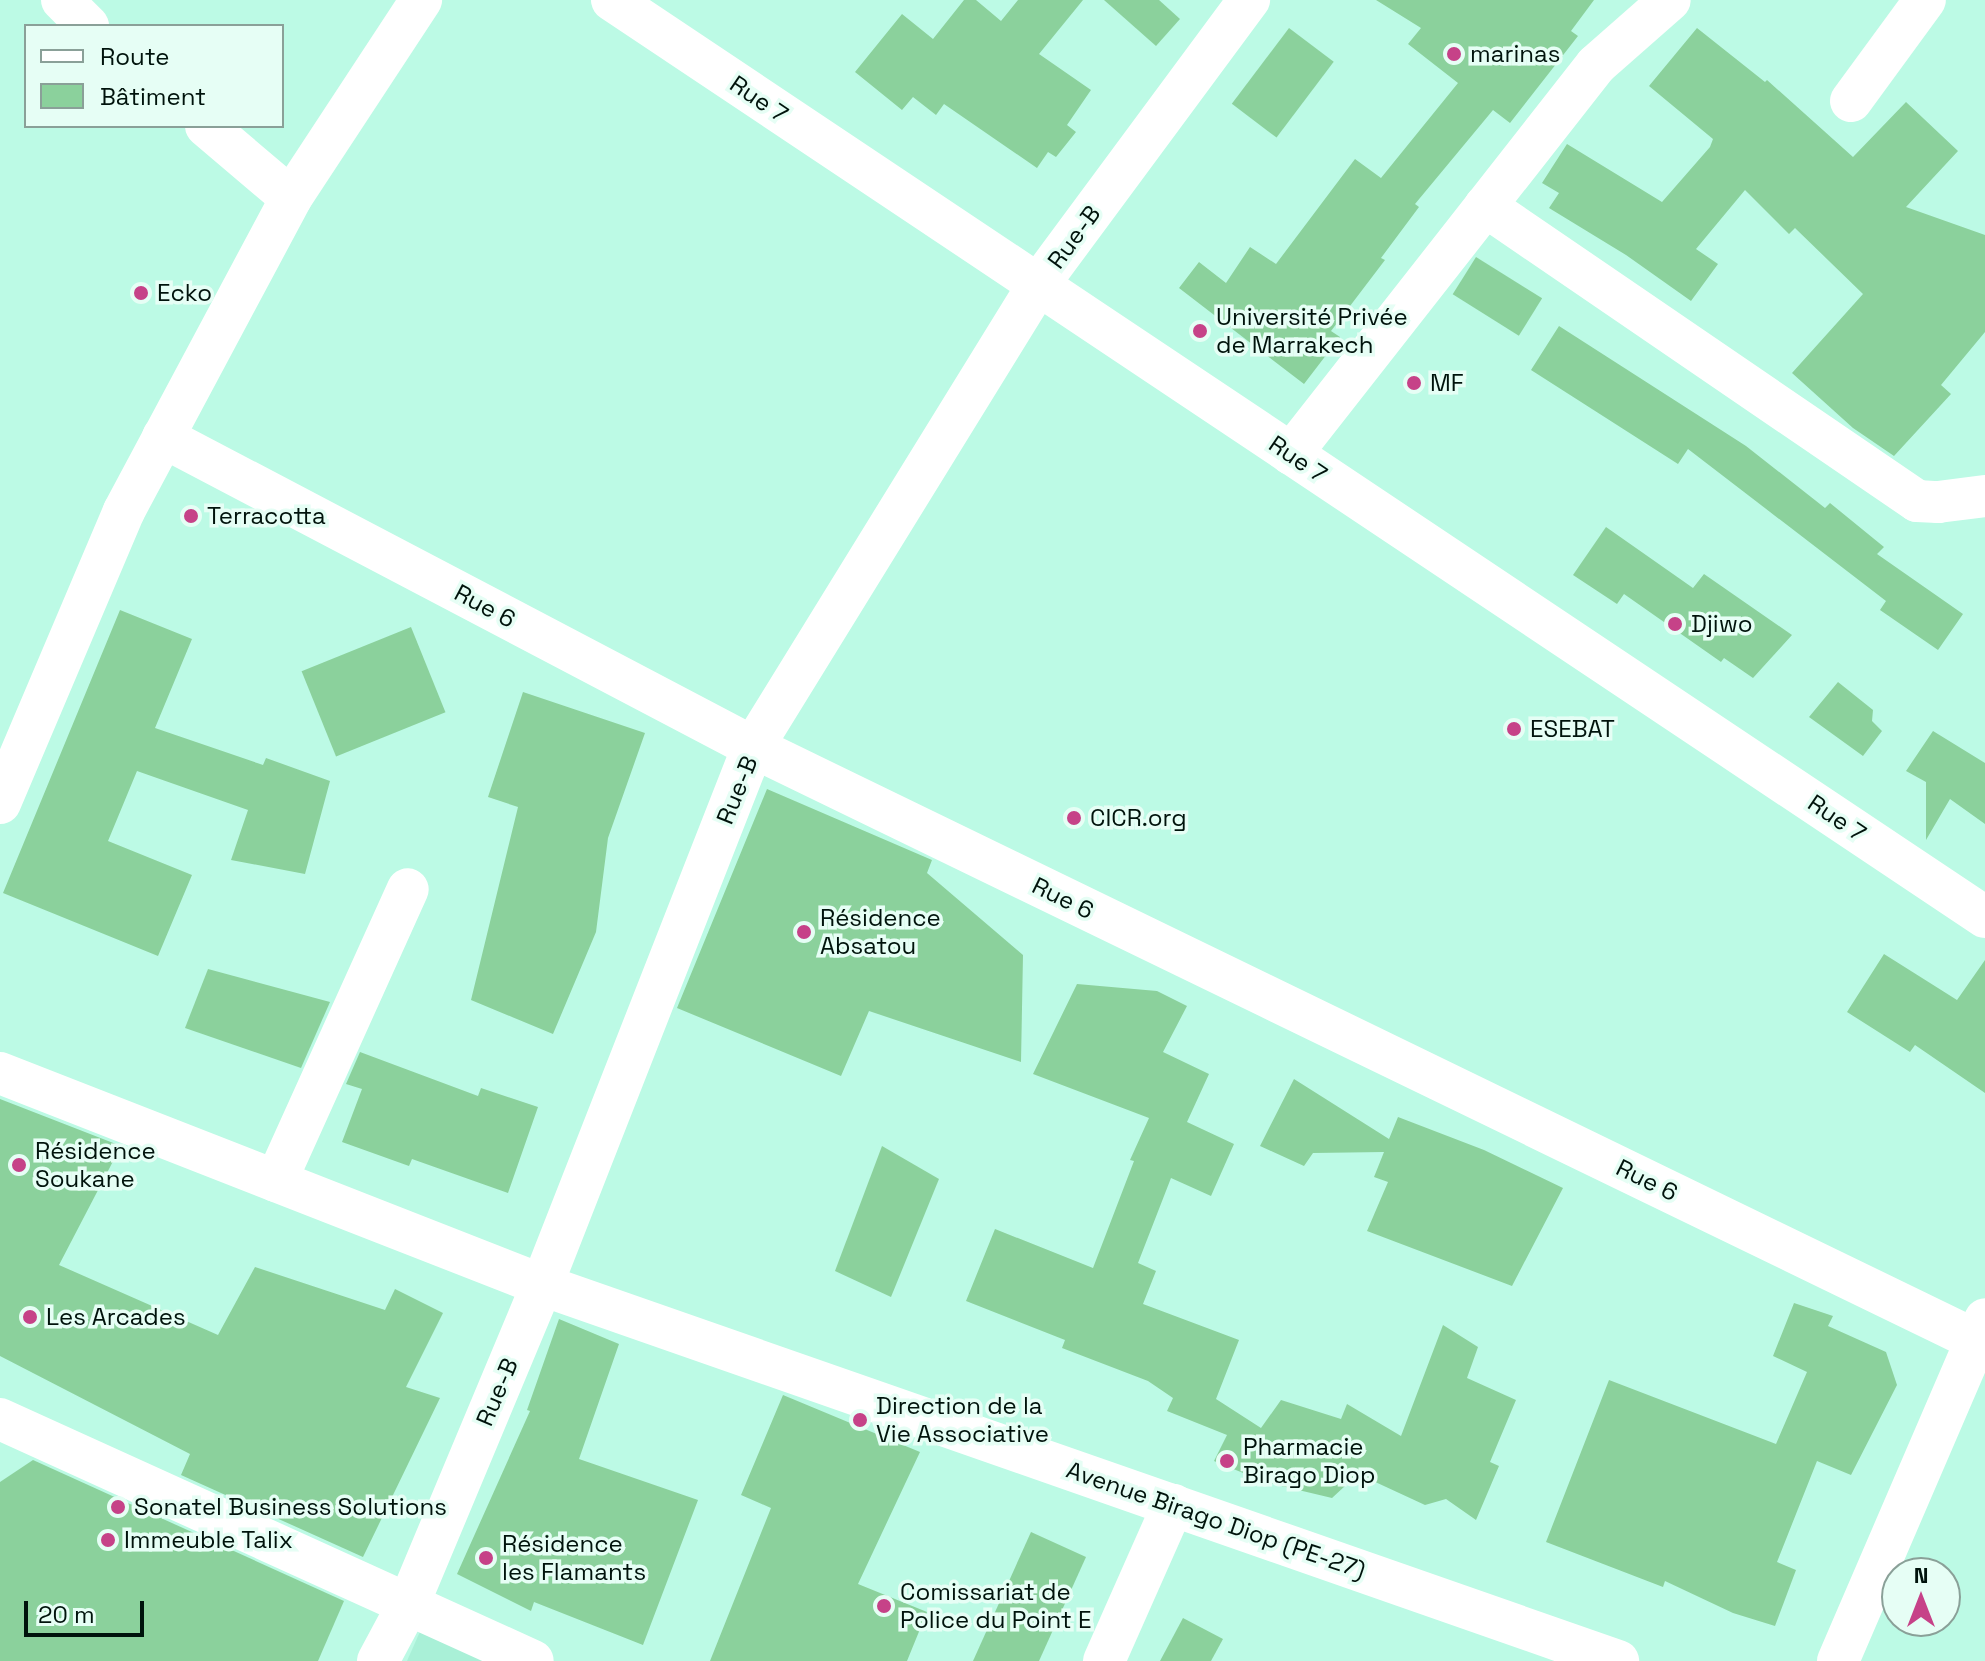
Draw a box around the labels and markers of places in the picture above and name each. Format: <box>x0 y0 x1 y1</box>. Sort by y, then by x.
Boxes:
place label: marinas <box>1470 40 1560 68</box>
marker: marinas <box>1445 45 1463 63</box>
place label: Ecko <box>157 279 212 307</box>
marker: Ecko <box>132 284 150 302</box>
place label: Université Privée de Marrakech <box>1216 303 1408 359</box>
marker: Université Privée de Marrakech <box>1191 322 1209 340</box>
place label: MF <box>1430 369 1464 397</box>
marker: MF <box>1405 374 1423 392</box>
place label: Terracotta <box>207 502 326 530</box>
marker: Terracotta <box>182 507 200 525</box>
place label: Djiwo <box>1691 610 1753 638</box>
marker: Djiwo <box>1666 615 1684 633</box>
place label: ESEBAT <box>1530 715 1615 743</box>
marker: ESEBAT <box>1505 720 1523 738</box>
place label: CICR.org <box>1090 804 1187 832</box>
marker: CICR.org <box>1065 809 1083 827</box>
place label: Résidence Absatou <box>820 904 941 960</box>
marker: Résidence Absatou <box>795 923 813 941</box>
place label: Résidence Soukane <box>35 1137 156 1193</box>
marker: Résidence Soukane <box>10 1156 28 1174</box>
place label: Les Arcades <box>46 1303 186 1331</box>
marker: Les Arcades <box>21 1308 39 1326</box>
place label: Direction de la Vie Associative <box>876 1392 1049 1448</box>
marker: Direction de la Vie Associative <box>851 1411 869 1429</box>
place label: Pharmacie Birago Diop <box>1243 1433 1375 1489</box>
marker: Pharmacie Birago Diop <box>1218 1452 1236 1470</box>
place label: Sonatel Business Solutions <box>134 1493 447 1521</box>
marker: Sonatel Business Solutions <box>109 1498 127 1516</box>
place label: Immeuble Talix <box>124 1526 294 1554</box>
place label: Résidence les Flamants <box>502 1530 646 1586</box>
marker: Immeuble Talix <box>99 1531 117 1549</box>
marker: Résidence les Flamants <box>477 1549 495 1567</box>
place label: Comissariat de Police du Point E <box>900 1578 1092 1634</box>
marker: Comissariat de Police du Point E <box>875 1597 893 1615</box>

